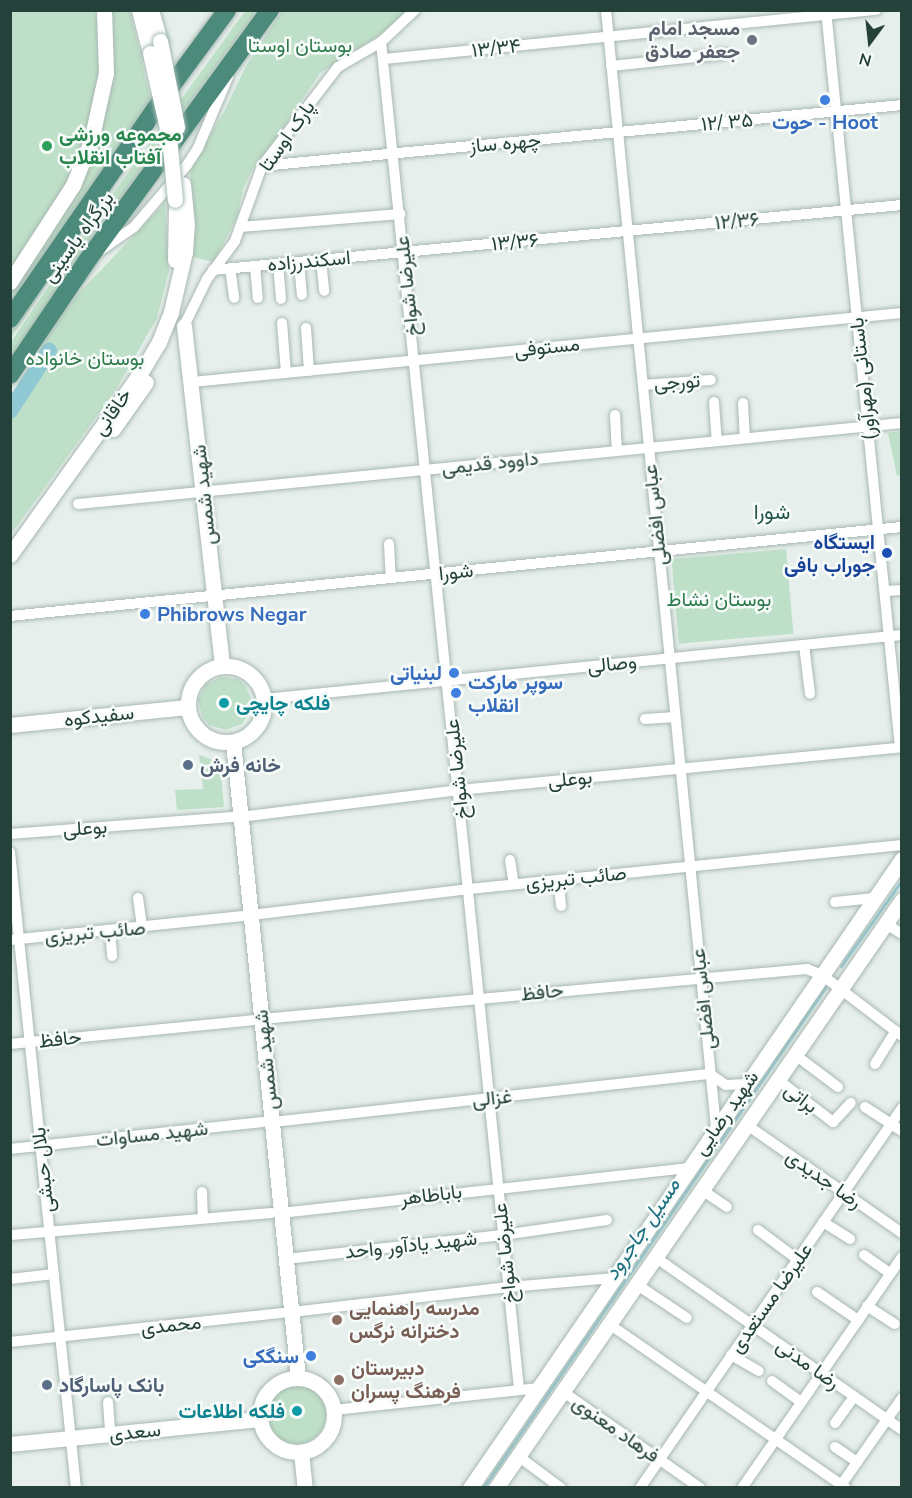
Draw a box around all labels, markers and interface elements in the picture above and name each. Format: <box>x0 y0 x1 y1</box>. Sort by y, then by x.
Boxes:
north arrow <box>840 12 900 72</box>
place label: مسجد امام جعفر صادق <box>645 16 740 63</box>
park label: بوستان اوستا <box>248 33 352 57</box>
street label: ۱۳/۳۴ <box>470 33 522 63</box>
marker: مسجد امام جعفر صادق <box>745 33 759 47</box>
text: N <box>857 47 874 72</box>
marker: حوت - Hoot <box>818 93 832 107</box>
street label: پارک اوستا <box>254 96 320 176</box>
street label: ۱۲/ ۳۵ <box>700 108 754 136</box>
place label: حوت - Hoot <box>772 110 878 134</box>
place label: مجموعه ورزشی آفتاب انقلاب <box>59 122 182 169</box>
street label: چهره ساز <box>468 128 542 158</box>
marker: مجموعه ورزشی آفتاب انقلاب <box>40 139 54 153</box>
street label: بزرگراه یاسینی <box>37 187 119 287</box>
street label: ۱۲/۳۶ <box>714 207 760 235</box>
street label: ۱۳/۳۶ <box>490 228 540 256</box>
street label: علیرضا شواخ <box>390 235 424 337</box>
street label: اسکندرزاده <box>266 245 352 277</box>
street label: باستانی (مهرآور) <box>845 316 881 442</box>
street label: مستوفی <box>513 332 581 362</box>
park label: بوستان خانواده <box>26 346 144 370</box>
street label: تورجی <box>653 368 701 396</box>
street label: خاقانی <box>87 384 137 440</box>
street label: شهید شمس <box>187 444 221 546</box>
street label: داوود قدیمی <box>440 446 540 480</box>
street label: عباس افضلی <box>638 463 672 567</box>
district label: شورا <box>754 499 790 525</box>
place label: ایستگاه جوراب بافی <box>784 530 875 577</box>
marker: ایستگاه جوراب بافی <box>880 546 894 560</box>
street label: شورا <box>437 558 475 586</box>
park label: بوستان نشاط <box>667 587 771 611</box>
place label: Phibrows Negar <box>157 602 307 626</box>
marker: Phibrows Negar <box>138 607 152 621</box>
street label: وصالی <box>586 649 638 679</box>
place label: لبنیاتی <box>390 661 442 685</box>
marker: لبنیاتی <box>447 666 461 680</box>
place label: سوپر مارکت انقلاب <box>468 670 563 717</box>
marker: سوپر مارکت انقلاب <box>449 686 463 700</box>
place label: فلکه چایچی <box>236 691 330 715</box>
marker: فلکه چایچی <box>217 696 231 710</box>
street label: سفیدکوه <box>63 700 135 732</box>
street label: علیرضا شواخ <box>440 718 474 820</box>
place label: خانه فرش <box>200 753 281 777</box>
marker: خانه فرش <box>181 758 195 772</box>
street label: بوعلی <box>547 765 593 793</box>
street label: بوعلی <box>62 814 108 842</box>
street label: صائب تبریزی <box>524 861 628 895</box>
street label: صائب تبریزی <box>43 916 147 948</box>
street label: عباس افضلی <box>686 947 720 1051</box>
street label: حافظ <box>519 978 565 1006</box>
street label: شهید شمس <box>249 1009 283 1111</box>
street label: حافظ <box>37 1025 83 1053</box>
street label: شهید رضایی <box>688 1066 764 1160</box>
street label: براتی <box>779 1078 823 1118</box>
street label: غزالی <box>471 1084 513 1112</box>
street label: شهید مساوات <box>95 1116 209 1152</box>
street label: بلال حبشی <box>27 1126 59 1214</box>
street label: رضا جدیدی <box>781 1144 867 1214</box>
water label: مسیل جاجرود <box>599 1173 685 1285</box>
street label: باباطاهر <box>399 1179 463 1211</box>
street label: علیرضا شواخ <box>488 1202 522 1304</box>
street label: شهید یادآور واحد <box>344 1226 478 1264</box>
street label: علیرضا مستعدی <box>724 1238 818 1358</box>
place label: مدرسه راهنمایی دخترانه نرگس <box>349 1296 480 1343</box>
street label: محمدی <box>140 1310 202 1340</box>
marker: مدرسه راهنمایی دخترانه نرگس <box>330 1313 344 1327</box>
street label: رضا مدنی <box>771 1333 845 1395</box>
place label: سنگکی <box>243 1344 299 1368</box>
marker: سنگکی <box>304 1349 318 1363</box>
place label: دبیرستان فرهنگ پسران <box>351 1356 461 1403</box>
place label: بانک پاسارگاد <box>59 1373 164 1397</box>
marker: دبیرستان فرهنگ پسران <box>332 1373 346 1387</box>
marker: بانک پاسارگاد <box>40 1378 54 1392</box>
street label: فرهاد معنوی <box>568 1390 664 1468</box>
place label: فلکه اطلاعات <box>178 1399 285 1423</box>
marker: فلکه اطلاعات <box>290 1404 304 1418</box>
street label: سعدی <box>108 1417 162 1447</box>

